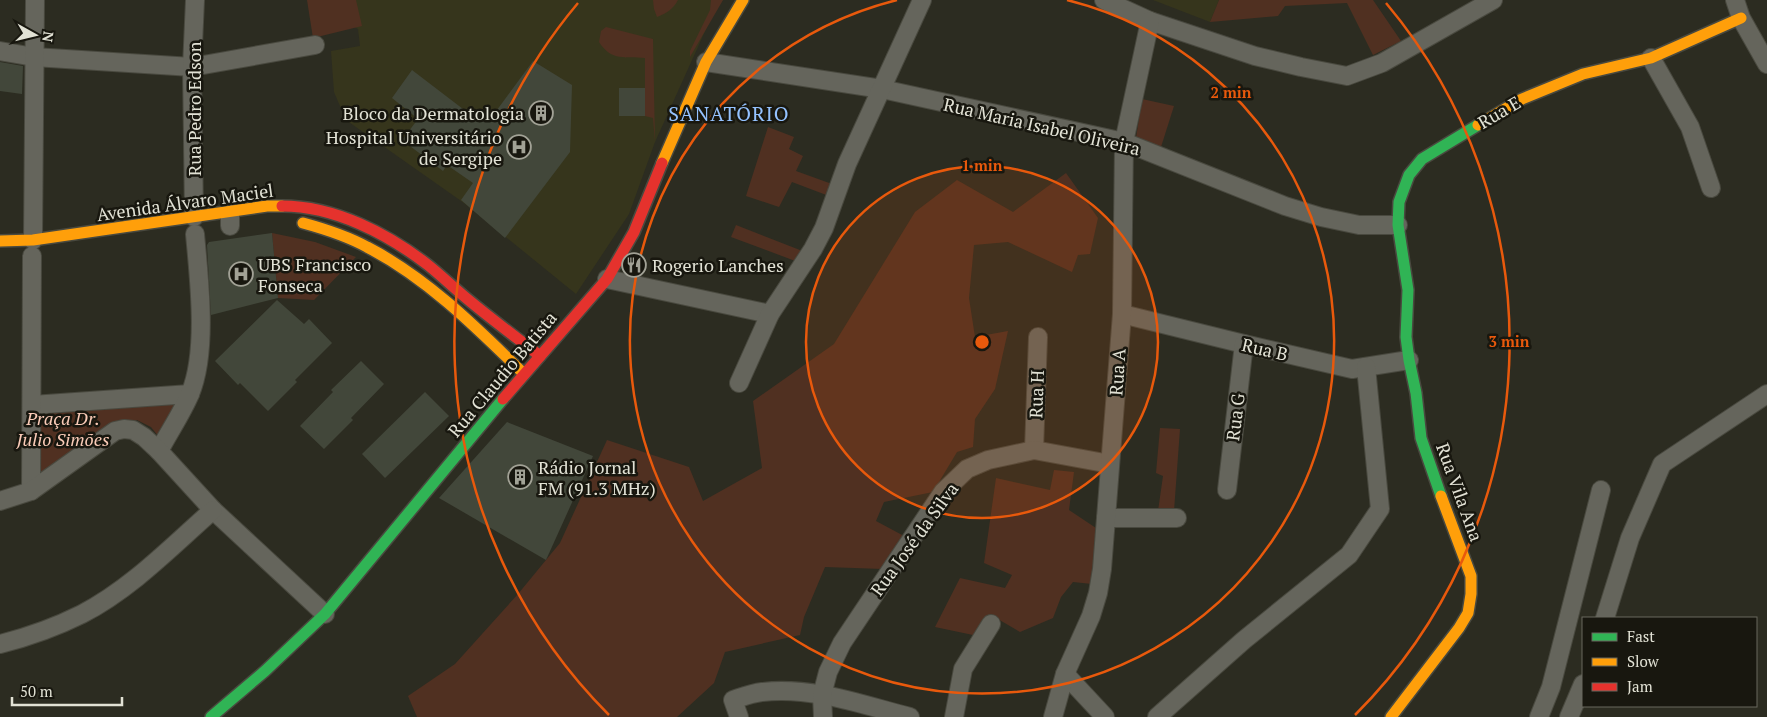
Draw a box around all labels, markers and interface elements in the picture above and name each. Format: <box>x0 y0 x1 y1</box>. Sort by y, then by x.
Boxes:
north arrow <box>10 10 60 60</box>
text: N <box>38 30 59 44</box>
street label: Rua Pedro Edson <box>182 41 206 176</box>
text: 2 min <box>1210 82 1252 102</box>
street label: Rua E <box>1473 90 1525 134</box>
street label: Rua Maria Isabel Oliveira <box>941 92 1143 160</box>
building icon: Bloco da Dermatologia <box>528 100 554 126</box>
district label: SANATÓRIO <box>668 100 790 127</box>
place label: Bloco da Dermatologia <box>342 101 524 125</box>
place label: Hospital Universitário de Sergipe <box>326 125 502 170</box>
hospital icon: Hospital Universitário de Sergipe <box>506 134 532 160</box>
text: 1 min <box>961 155 1003 175</box>
street label: Avenida Álvaro Maciel <box>95 178 275 226</box>
place label: UBS Francisco Fonseca <box>258 252 371 297</box>
restaurant icon: Rogerio Lanches <box>621 252 647 278</box>
place label: Rogerio Lanches <box>652 253 784 277</box>
hospital icon: UBS Francisco Fonseca <box>228 261 254 287</box>
street label: Rua Claudio Batista <box>442 306 562 442</box>
text: 3 min <box>1488 331 1530 351</box>
street label: Rua B <box>1240 332 1290 366</box>
centre of rings <box>973 333 991 351</box>
street label: Rua A <box>1103 347 1131 396</box>
street label: Rua H <box>1023 369 1049 419</box>
street label: Rua G <box>1220 391 1250 442</box>
park label: Praça Dr. Julio Simões <box>16 406 109 451</box>
street label: Rua Vila Ana <box>1431 439 1489 545</box>
place label: Rádio Jornal FM (91.3 MHz) <box>538 455 656 500</box>
building icon: Rádio Jornal FM (91.3 MHz) <box>507 464 533 490</box>
street label: Rua José da Silva <box>865 477 963 601</box>
legend <box>1582 617 1757 707</box>
text: Fast <box>1627 626 1655 646</box>
text: Slow <box>1627 651 1660 671</box>
scale bar <box>12 674 122 706</box>
text: Jam <box>1627 676 1653 696</box>
text: 50 m <box>20 681 53 701</box>

